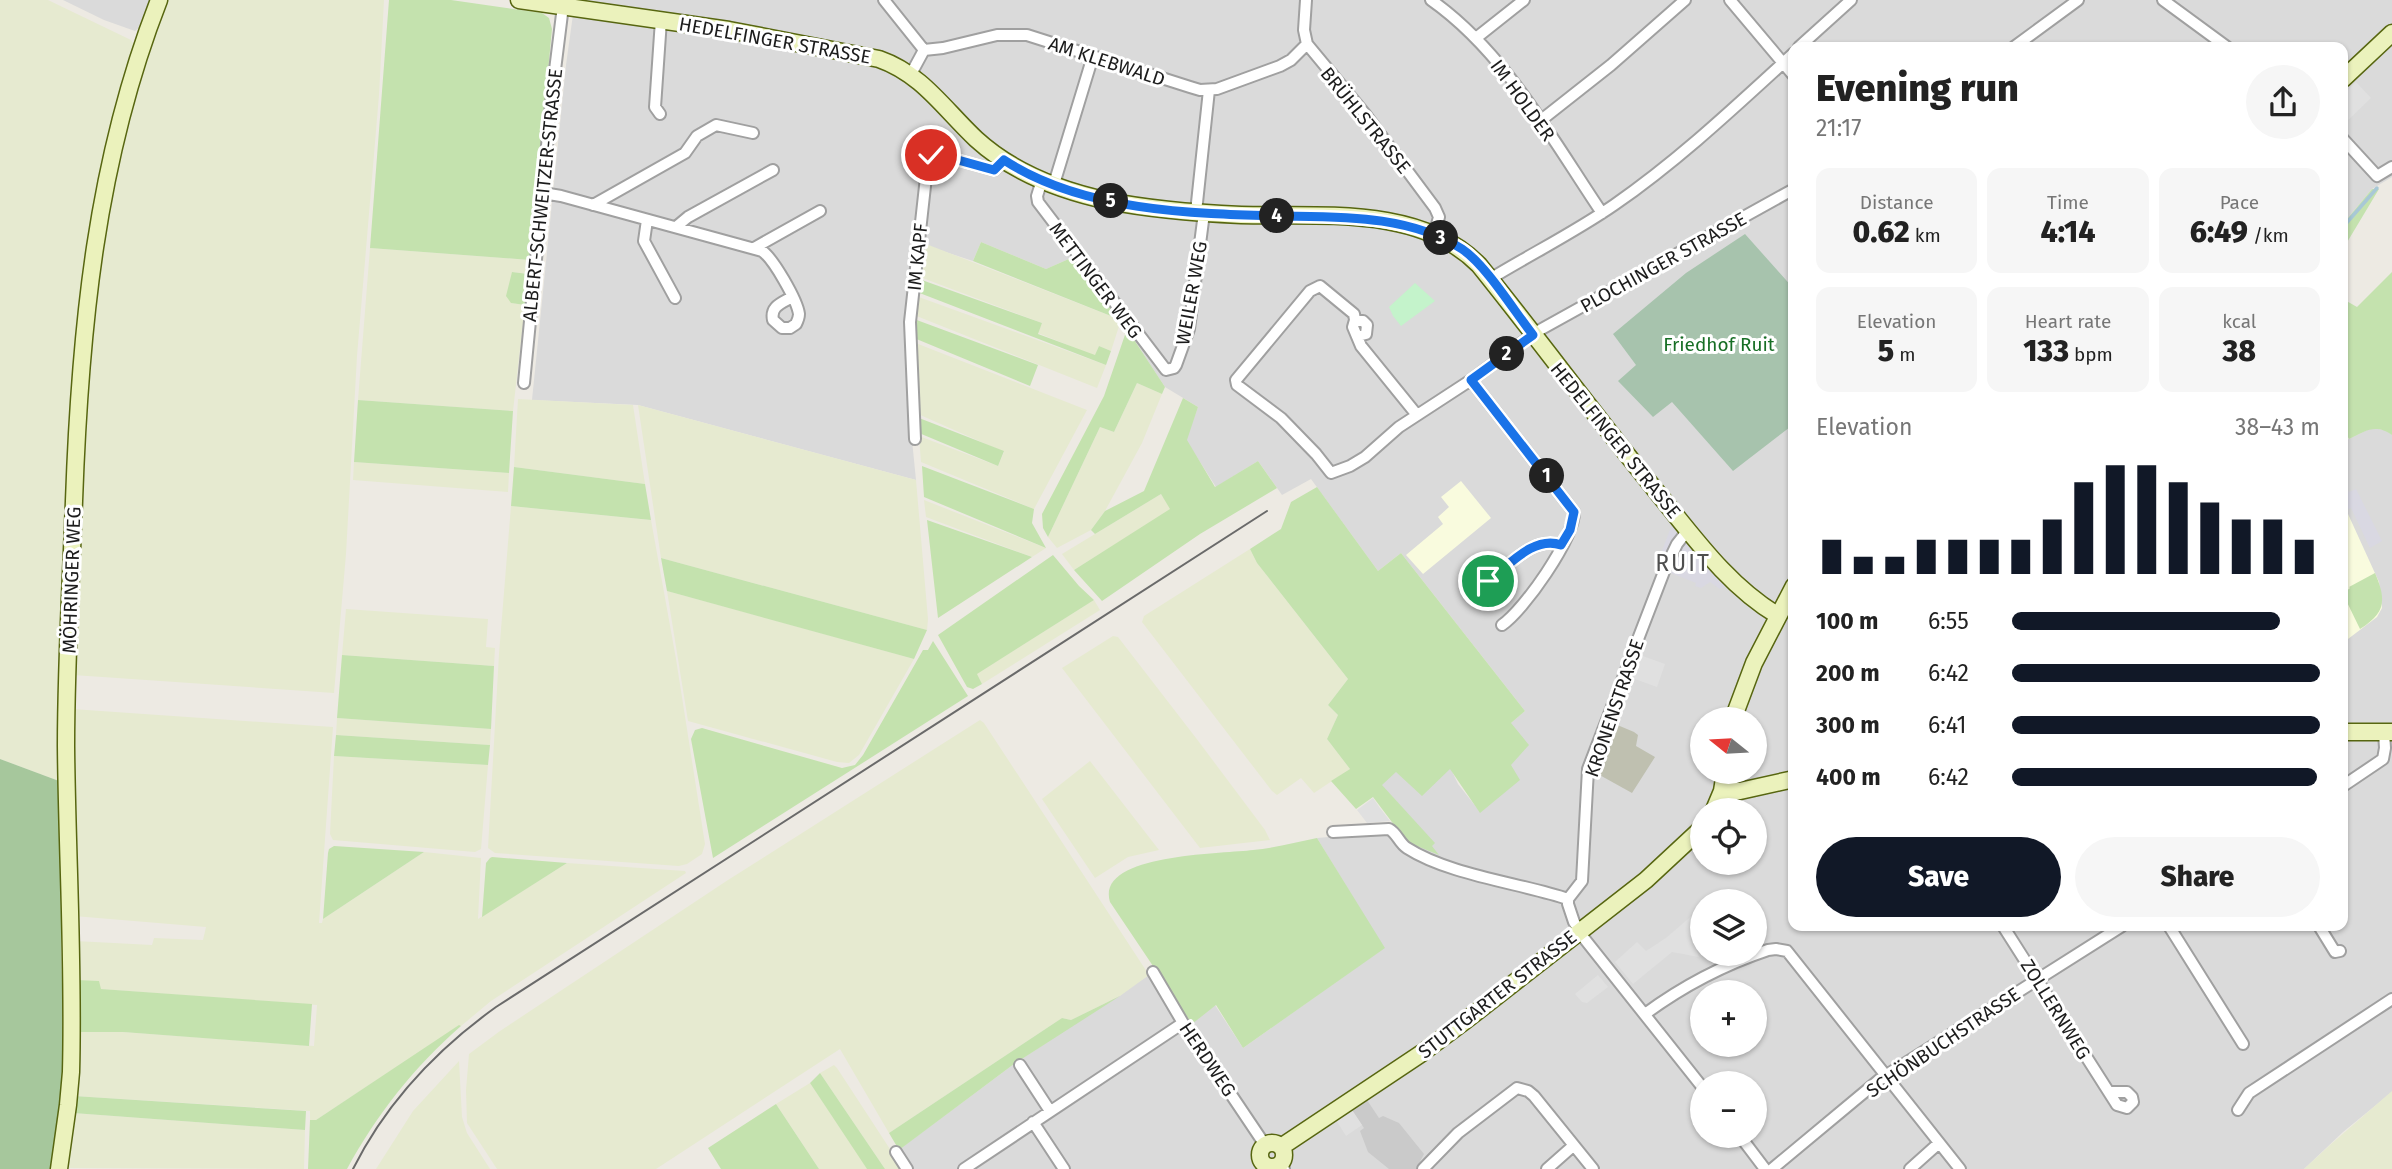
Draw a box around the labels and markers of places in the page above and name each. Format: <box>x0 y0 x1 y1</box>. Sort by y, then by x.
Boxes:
pin <box>901 125 961 185</box>
pin: 5 <box>1094 184 1128 218</box>
pin: 4 <box>1260 198 1294 234</box>
pin: 3 <box>1424 220 1458 256</box>
pin: 2 <box>1490 336 1524 372</box>
pin: 1 <box>1530 458 1564 494</box>
pin <box>1458 551 1518 611</box>

